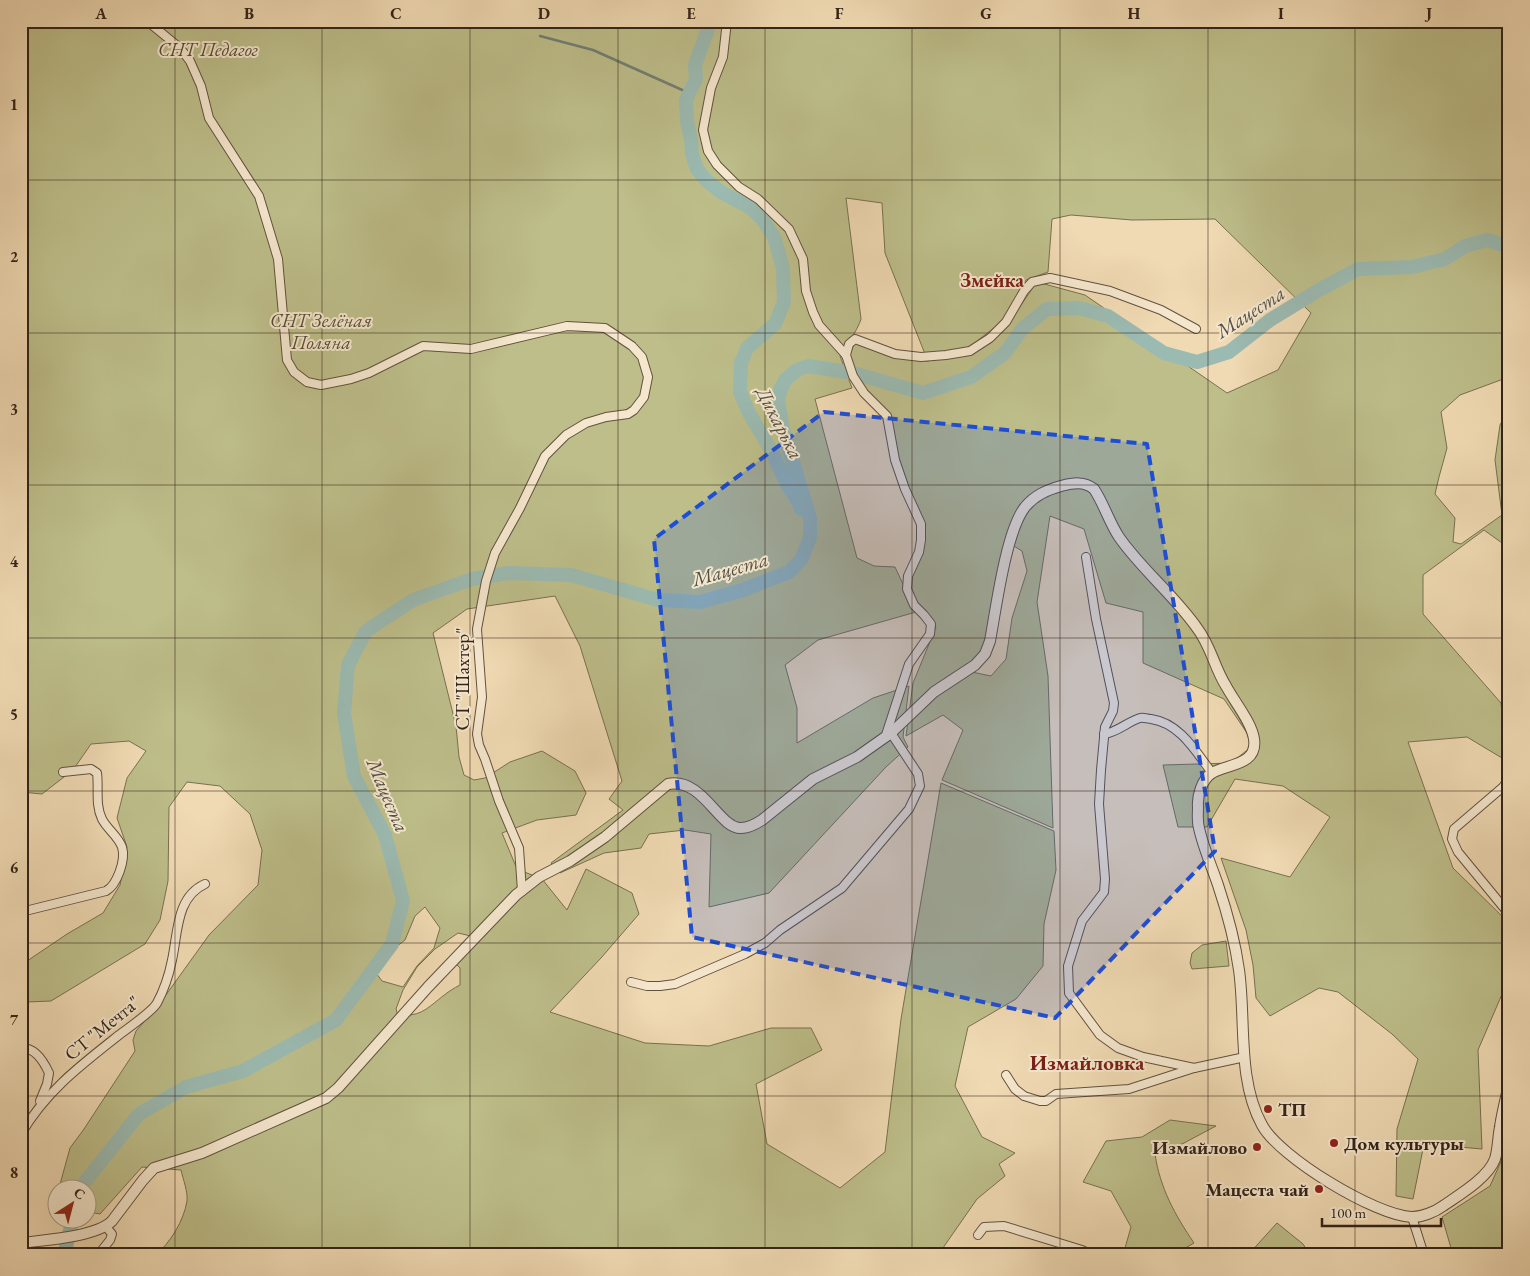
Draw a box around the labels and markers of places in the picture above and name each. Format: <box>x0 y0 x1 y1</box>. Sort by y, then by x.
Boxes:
place label: ТП <box>1278 1097 1306 1122</box>
marker: ТП <box>1262 1103 1274 1115</box>
place label: Дом культуры <box>1344 1131 1464 1156</box>
place label: Измайлово <box>1152 1135 1247 1160</box>
marker: Дом культуры <box>1328 1137 1340 1149</box>
marker: Измайлово <box>1251 1141 1263 1153</box>
place label: Мацеста чай <box>1205 1177 1309 1202</box>
marker: Мацеста чай <box>1313 1183 1325 1195</box>

